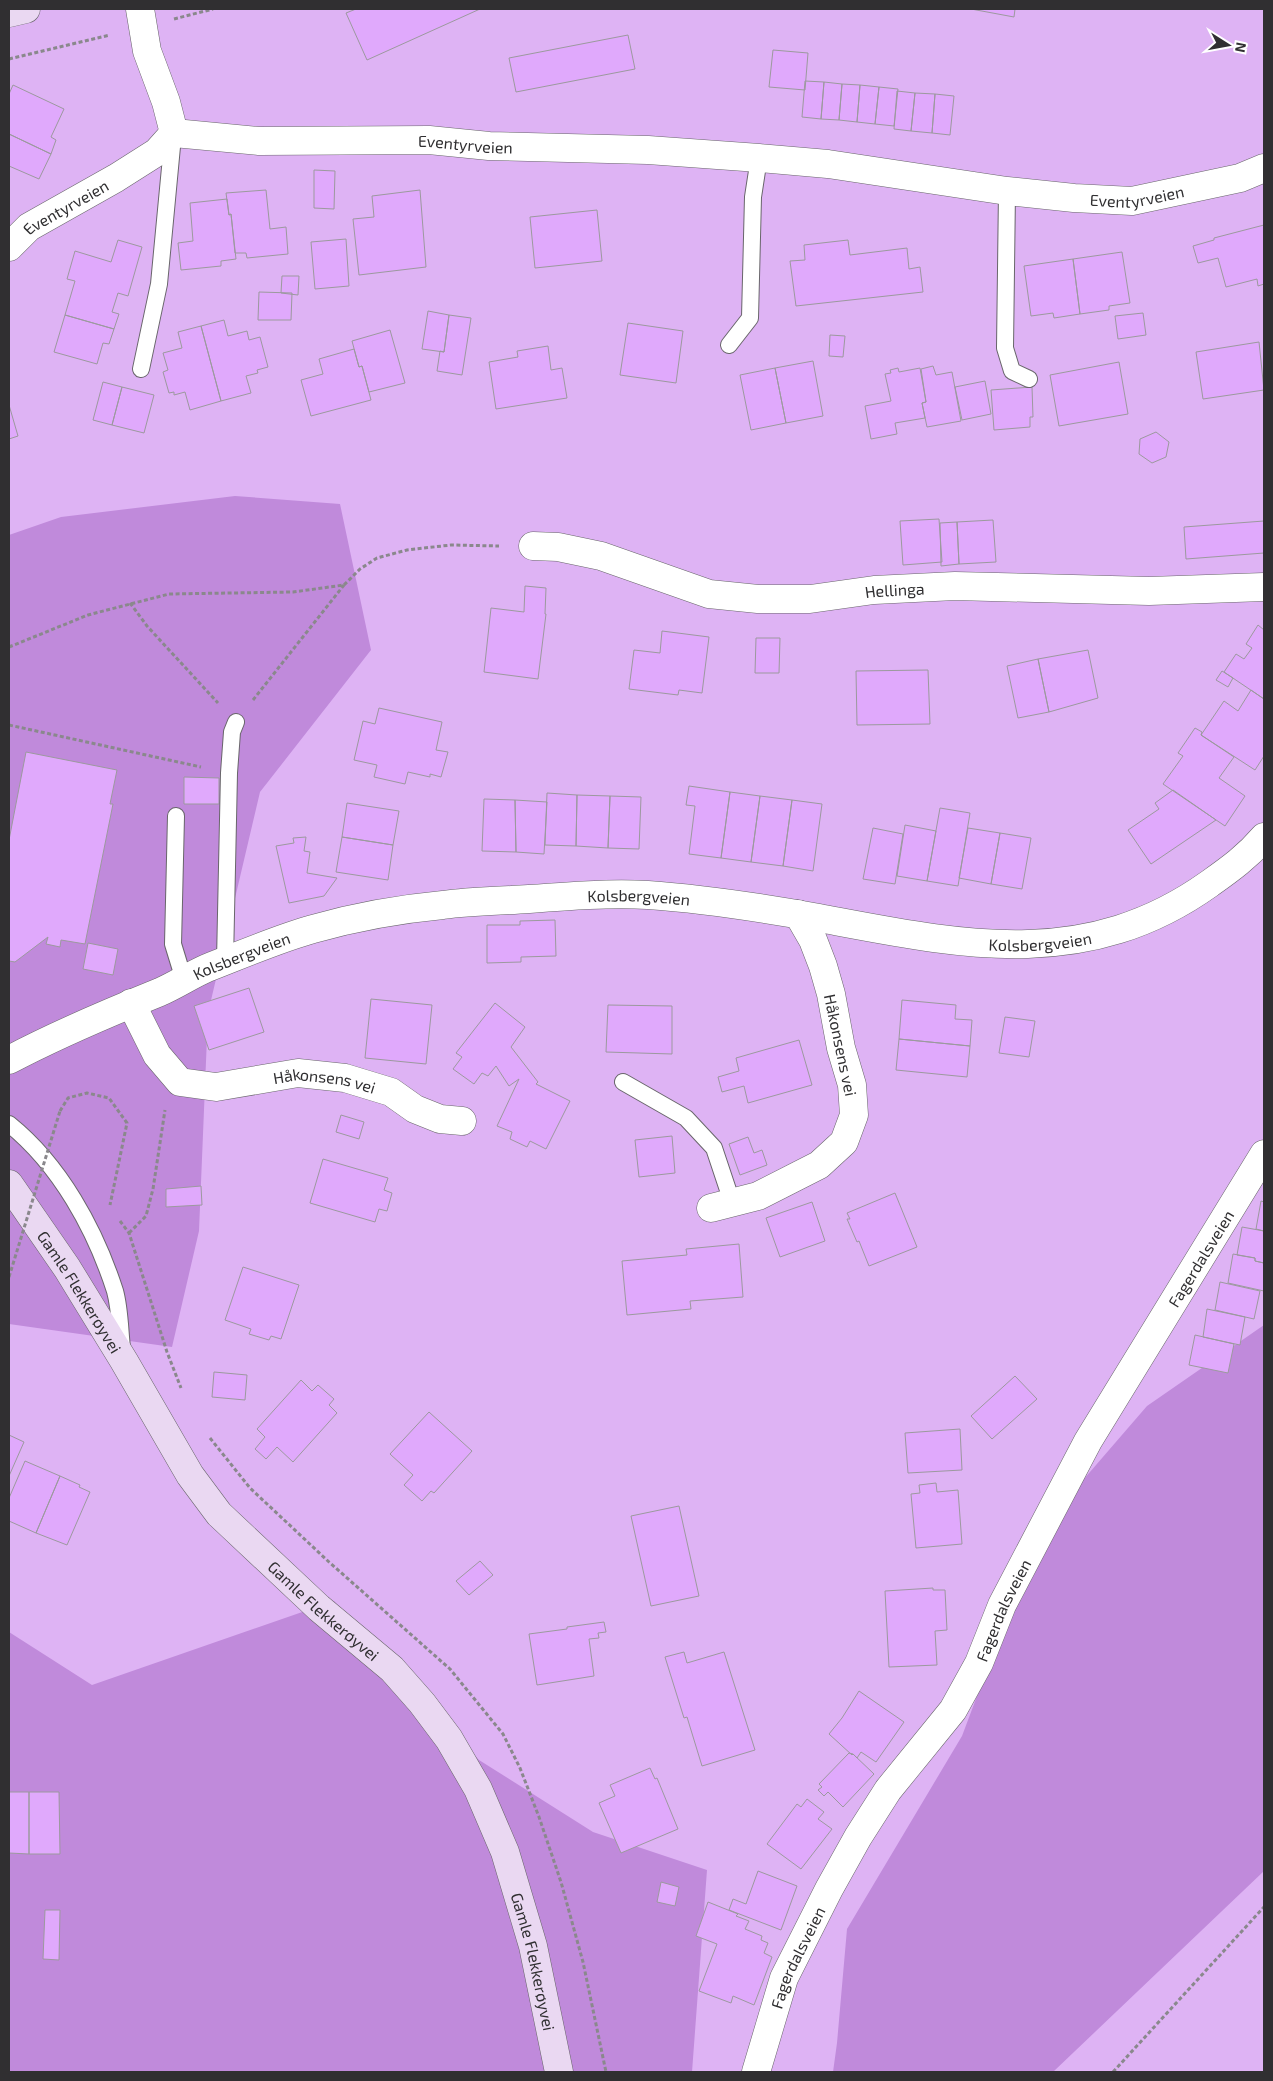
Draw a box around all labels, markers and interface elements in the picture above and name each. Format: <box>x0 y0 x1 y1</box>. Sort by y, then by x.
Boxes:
north arrow <box>1203 20 1253 70</box>
text: N <box>1232 41 1251 54</box>
street label: Eventyrveien <box>418 130 513 156</box>
street label: Eventyrveien <box>18 175 111 238</box>
street label: Eventyrveien <box>1089 181 1186 210</box>
street label: Hellinga <box>864 578 925 601</box>
street label: Kolsbergveien <box>587 885 691 908</box>
street label: Kolsbergveien <box>189 927 292 983</box>
street label: Kolsbergveien <box>988 927 1093 954</box>
street label: Håkonsens vei <box>821 992 861 1098</box>
street label: Håkonsens vei <box>272 1063 378 1096</box>
street label: Fagerdalsveien <box>1163 1206 1237 1310</box>
street label: Gamle Flekkerøyvei <box>34 1227 126 1356</box>
street label: Fagerdalsveien <box>971 1555 1034 1664</box>
street label: Gamle Flekkerøyvei <box>265 1556 383 1664</box>
street label: Gamle Flekkerøyvei <box>508 1890 560 2032</box>
street label: Fagerdalsveien <box>766 1903 828 2011</box>

